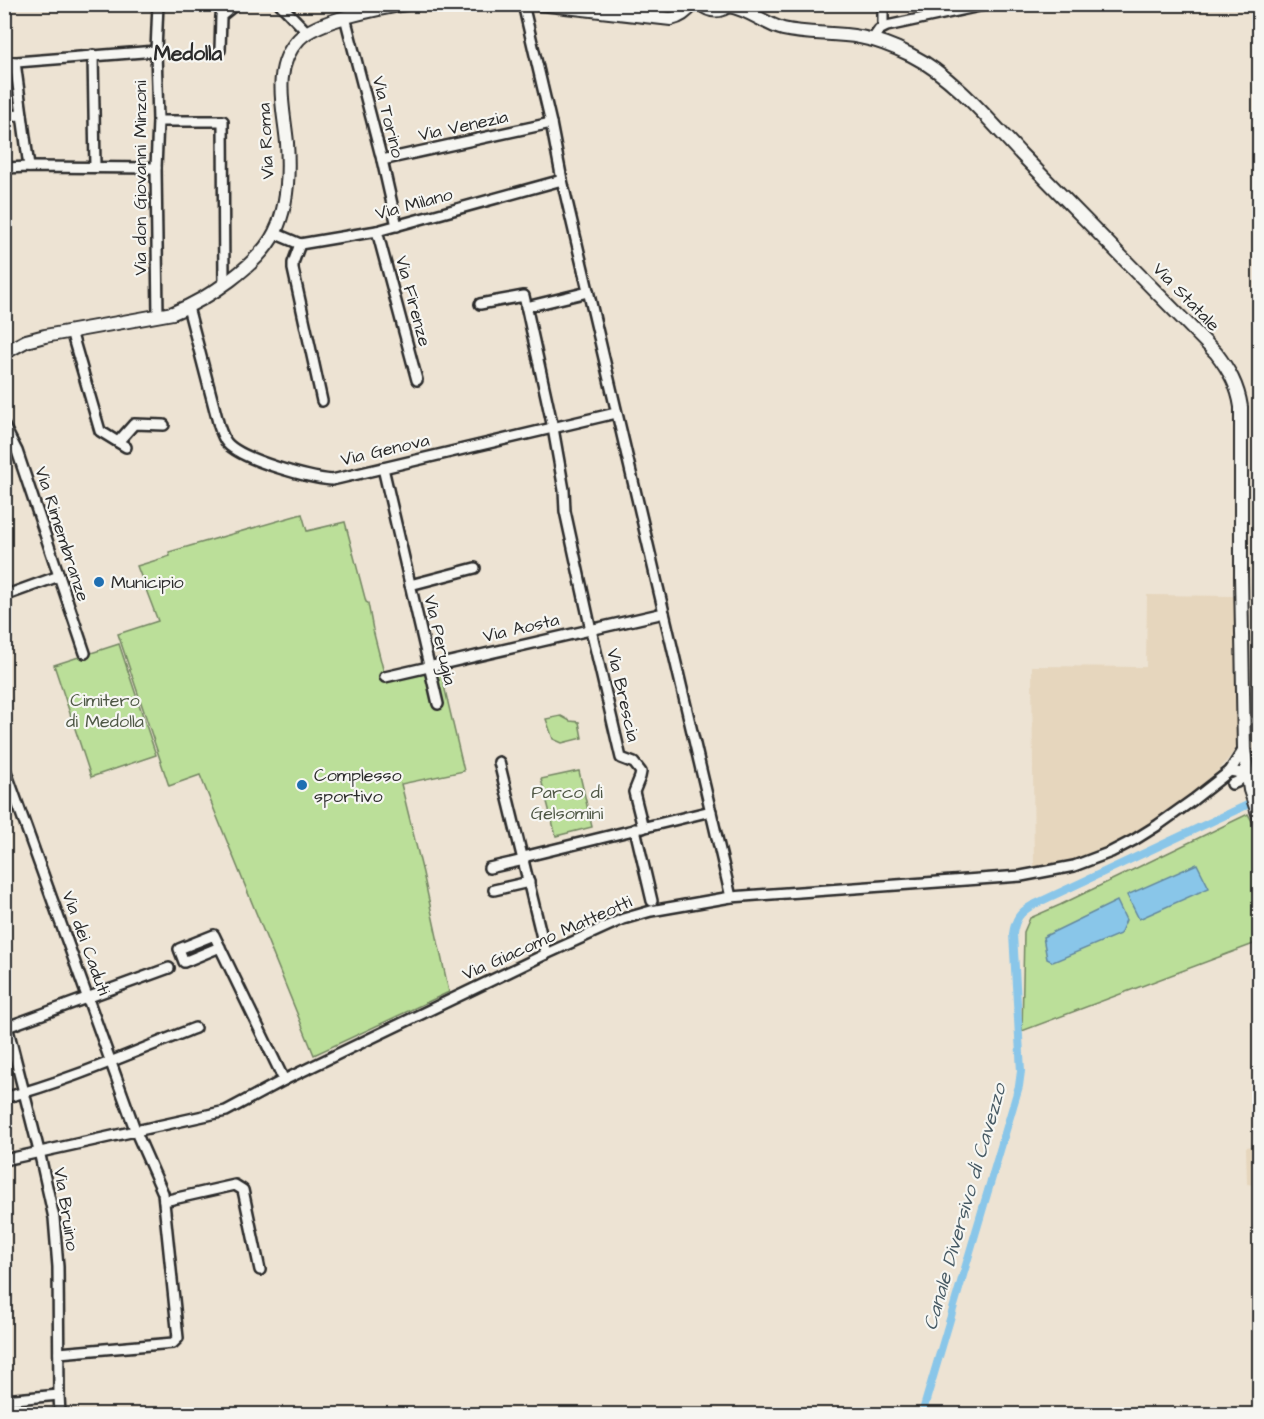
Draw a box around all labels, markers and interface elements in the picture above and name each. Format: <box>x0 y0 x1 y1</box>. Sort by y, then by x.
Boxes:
district label: Medolla <box>154 39 223 68</box>
street label: Via Torino <box>366 73 410 161</box>
street label: Via don Giovanni Minzoni <box>128 80 153 276</box>
street label: Via Roma <box>252 102 280 180</box>
street label: Via Venezia <box>416 104 510 148</box>
street label: Via Milano <box>373 182 455 226</box>
street label: Via Firenze <box>389 253 437 349</box>
street label: Via Statale <box>1147 257 1226 337</box>
street label: Via Genova <box>338 428 432 472</box>
street label: Via Rimembranze <box>28 463 96 605</box>
place label: Municipio <box>111 570 184 595</box>
marker: Municipio <box>92 575 106 589</box>
street label: Via Perugia <box>417 592 463 688</box>
street label: Via Aosta <box>480 607 562 649</box>
street label: Via Brescia <box>600 646 646 744</box>
park label: Cimitero di Medolla <box>66 688 144 734</box>
place label: Complesso sportivo <box>314 763 402 809</box>
marker: Complesso sportivo <box>295 778 309 792</box>
park label: Parco di Gelsomini <box>531 780 604 826</box>
street label: Via dei Caduti <box>56 887 117 999</box>
street label: Via Giacomo Matteotti <box>458 889 636 987</box>
water label: Canale Diversivo di Cavezzo <box>916 1079 1014 1334</box>
street label: Via Bruino <box>47 1166 85 1252</box>

